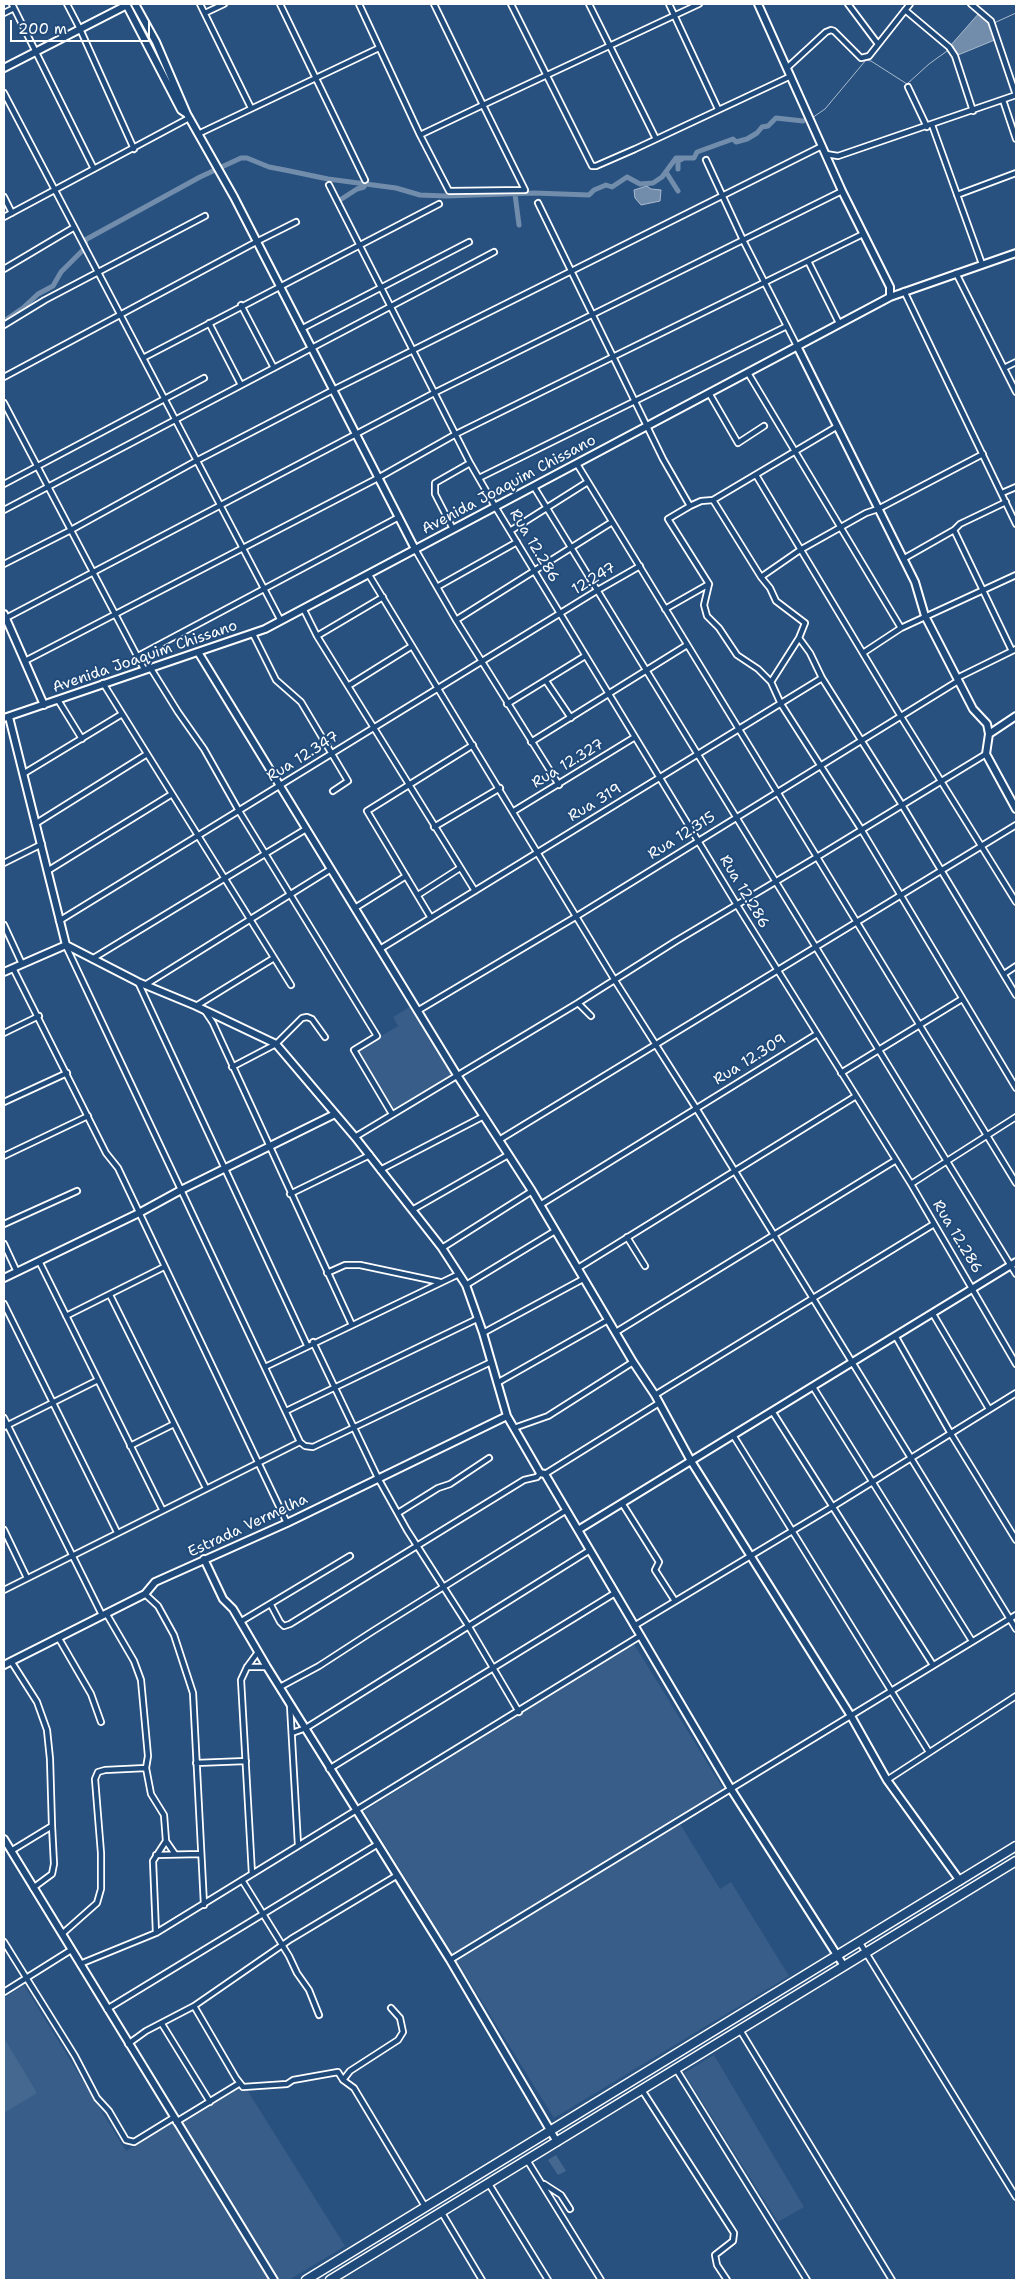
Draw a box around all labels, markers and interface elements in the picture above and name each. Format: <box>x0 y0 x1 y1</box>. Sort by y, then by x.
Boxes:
scale bar <box>12 10 152 42</box>
text: 200 m <box>18 19 67 39</box>
street label: Avenida Joaquim Chissano <box>419 431 599 539</box>
street label: Rua 12.286 <box>505 506 563 586</box>
street label: 12.247 <box>569 559 619 599</box>
street label: Avenida Joaquim Chissano <box>50 617 240 697</box>
street label: Rua 12.347 <box>264 728 342 786</box>
street label: Rua 12.327 <box>529 735 607 793</box>
street label: Rua 319 <box>565 780 625 826</box>
street label: Rua 12.315 <box>645 808 719 864</box>
street label: Rua 12.286 <box>715 852 773 932</box>
street label: Rua 12.309 <box>710 1031 790 1089</box>
street label: Rua 12.286 <box>928 1197 986 1277</box>
street label: Estrada Vermelha <box>185 1490 311 1562</box>

